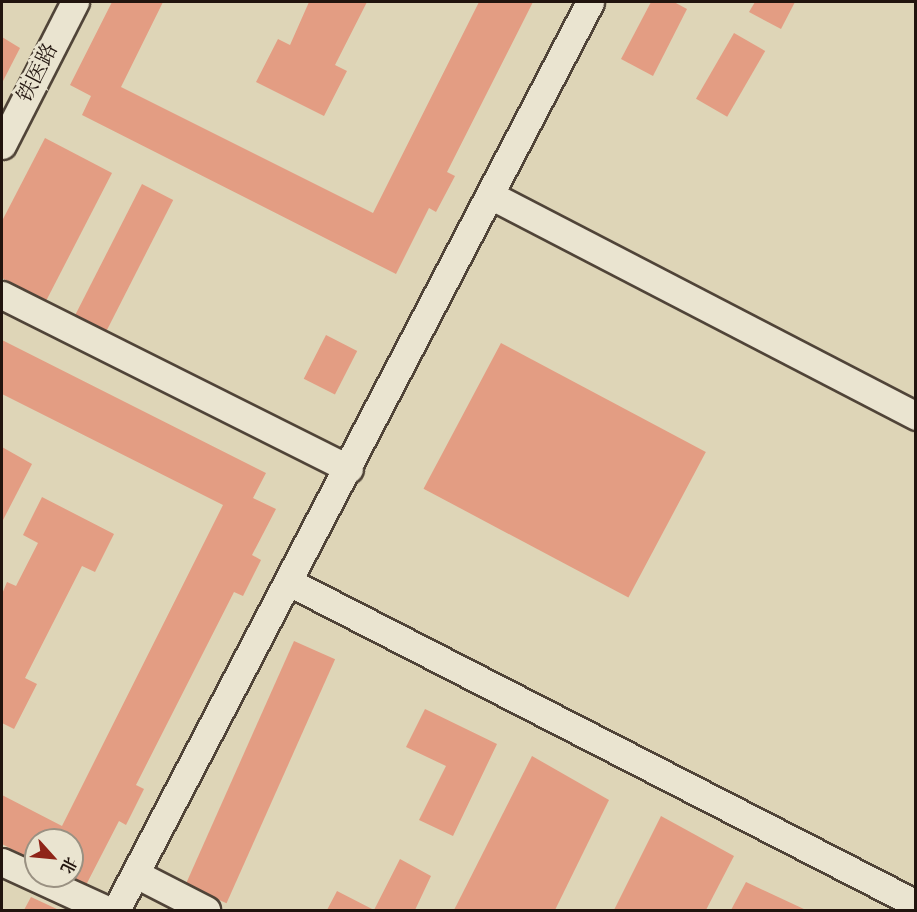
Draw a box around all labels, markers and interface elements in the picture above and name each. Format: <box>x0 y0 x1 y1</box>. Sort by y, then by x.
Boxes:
street label: 铁医路 <box>12 39 64 107</box>
north arrow <box>24 828 84 888</box>
text: 北 <box>56 854 81 877</box>

